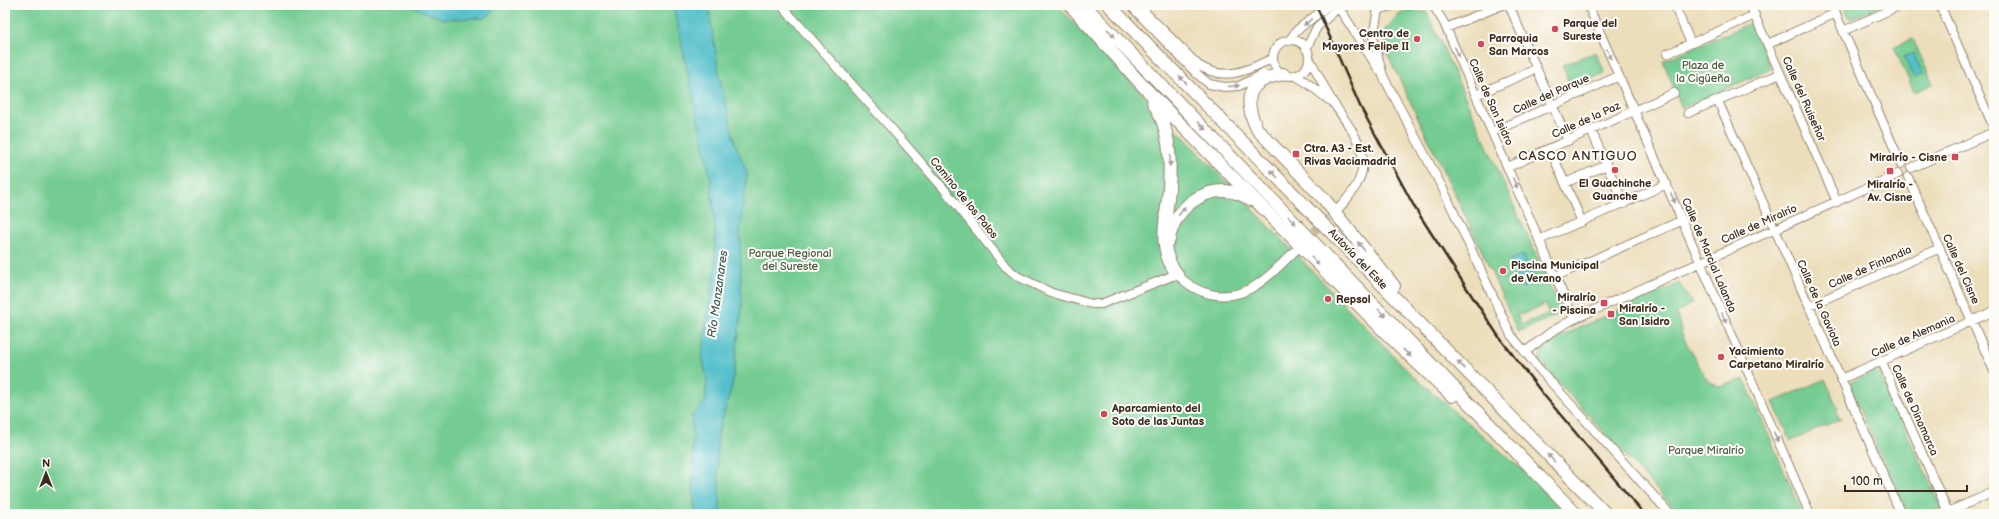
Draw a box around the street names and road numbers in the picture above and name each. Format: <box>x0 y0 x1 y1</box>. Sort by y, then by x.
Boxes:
street label: Calle del Ruiseñor <box>1779 55 1829 144</box>
street label: Calle de San Isidro <box>1466 57 1516 147</box>
street label: Calle del Parque <box>1511 71 1592 117</box>
street label: Calle de la Paz <box>1550 99 1623 141</box>
street label: Camino de los Palos <box>927 155 1001 242</box>
street label: Calle de Marcial Lalanda <box>1679 196 1739 314</box>
street label: Calle de Miralrío <box>1719 201 1799 247</box>
street label: Autovía del Este <box>1326 226 1391 292</box>
street label: Calle del Cisne <box>1940 232 1982 306</box>
street label: Calle de Finlandia <box>1827 243 1913 291</box>
street label: Calle de la Gaviota <box>1794 258 1844 348</box>
street label: Calle de Alemania <box>1869 312 1957 360</box>
street label: Calle de Dinamarca <box>1889 362 1941 458</box>

